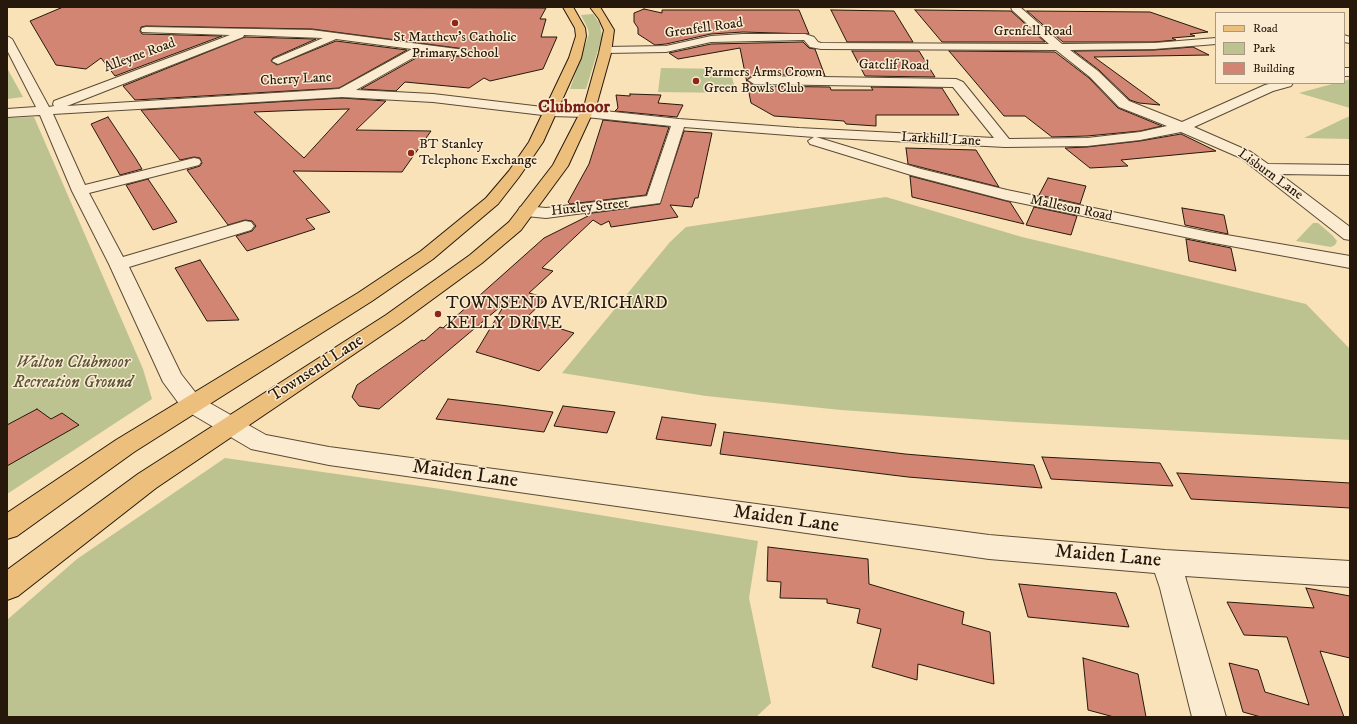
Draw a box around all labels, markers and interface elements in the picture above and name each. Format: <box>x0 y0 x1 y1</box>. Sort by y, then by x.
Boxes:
legend <box>1215 12 1345 84</box>
street label: Grenfell Road <box>664 15 744 43</box>
marker: St Matthew's Catholic Primary School <box>450 18 460 28</box>
text: Road <box>1253 21 1278 36</box>
street label: Grenfell Road <box>994 24 1072 40</box>
place label: St Matthew's Catholic Primary School <box>393 30 517 62</box>
street label: Alleyne Road <box>102 35 178 77</box>
text: Park <box>1253 41 1275 56</box>
street label: Gatclif Road <box>859 57 929 75</box>
text: Building <box>1253 61 1294 76</box>
place label: Farmers Arms Crown Green Bowls Club <box>704 65 822 98</box>
street label: Cherry Lane <box>260 70 332 90</box>
marker: Farmers Arms Crown Green Bowls Club <box>691 76 701 86</box>
district label: Clubmoor <box>538 97 610 119</box>
street label: Larkhill Lane <box>901 130 981 150</box>
place label: BT Stanley Telephone Exchange <box>419 137 537 170</box>
street label: Lisburn Lane <box>1234 146 1306 204</box>
marker: BT Stanley Telephone Exchange <box>406 148 416 158</box>
street label: Malleson Road <box>1028 192 1114 226</box>
street label: Huxley Street <box>550 196 630 220</box>
place label: TOWNSEND AVE/RICHARD KELLY DRIVE <box>446 294 668 334</box>
marker: TOWNSEND AVE/RICHARD KELLY DRIVE <box>433 309 443 319</box>
street label: Townsend Lane <box>266 331 368 407</box>
park label: Walton Clubmoor Recreation Ground <box>13 353 133 393</box>
street label: Maiden Lane <box>411 456 519 494</box>
street label: Maiden Lane <box>732 501 840 539</box>
street label: Maiden Lane <box>1054 540 1162 574</box>

